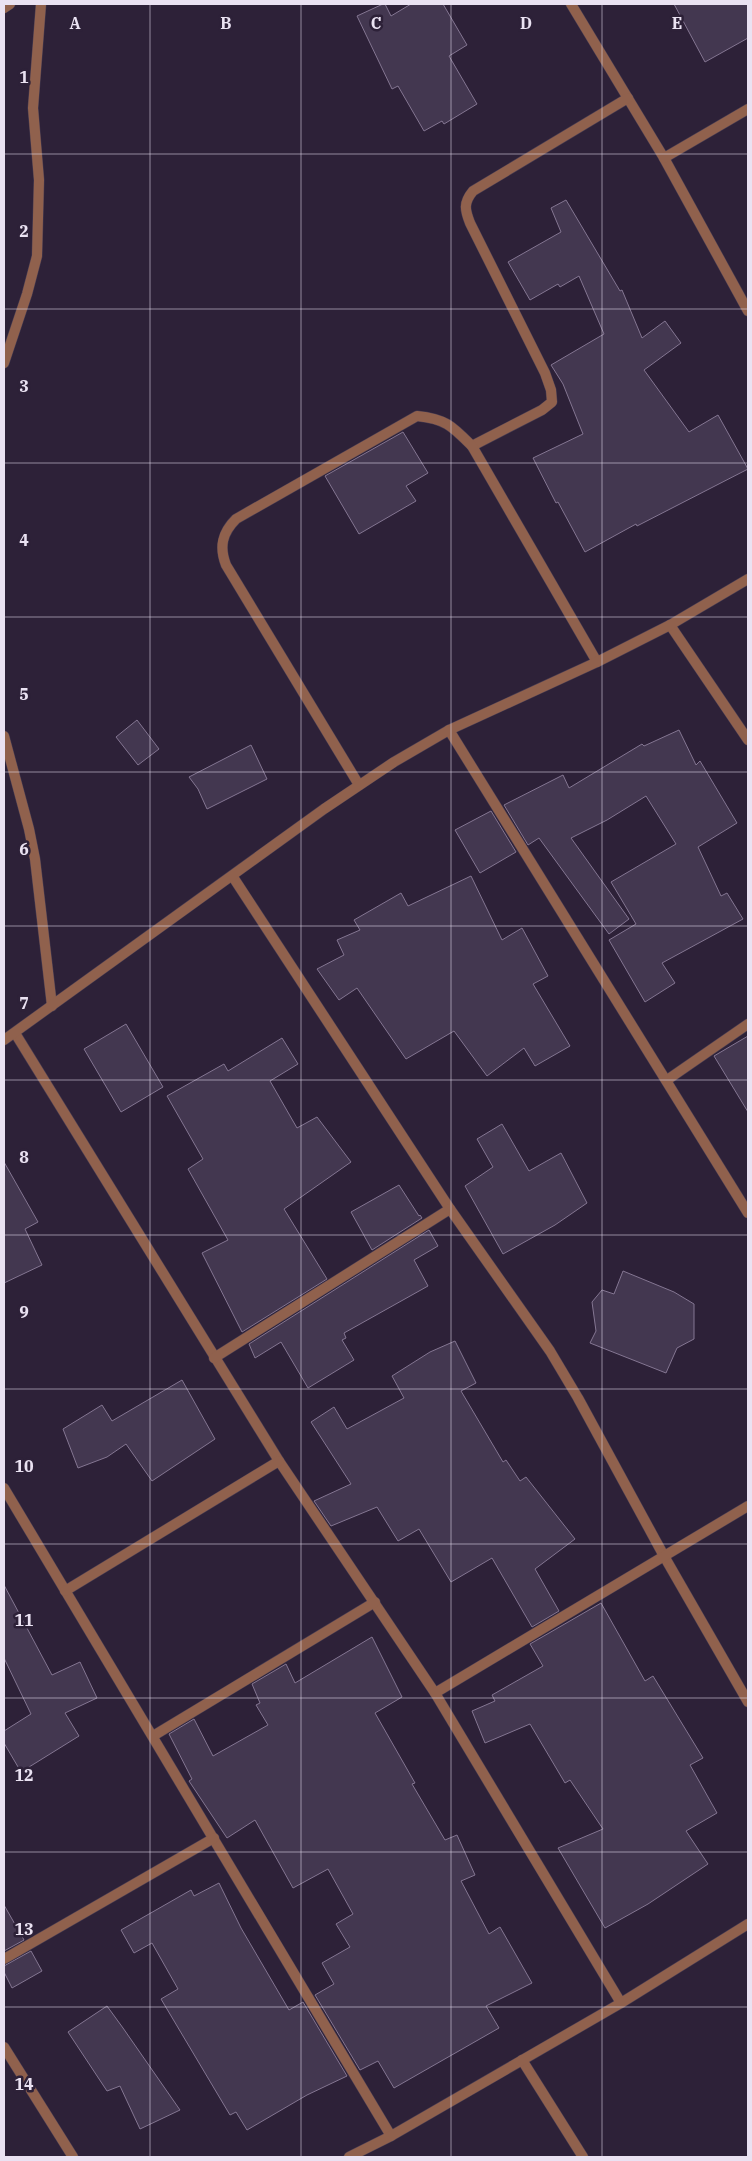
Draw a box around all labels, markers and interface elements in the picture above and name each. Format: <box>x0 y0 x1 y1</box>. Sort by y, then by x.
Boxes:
text: A <box>69 13 81 33</box>
text: B <box>220 13 232 33</box>
text: C <box>371 13 381 33</box>
text: D <box>520 13 532 33</box>
text: E <box>672 13 682 33</box>
text: 1 <box>19 67 29 87</box>
text: 2 <box>19 221 29 241</box>
text: 3 <box>19 376 29 396</box>
text: 4 <box>19 530 29 550</box>
text: 5 <box>19 684 29 704</box>
text: 6 <box>19 839 29 859</box>
text: 7 <box>19 993 29 1013</box>
text: 8 <box>19 1147 29 1167</box>
text: 9 <box>19 1302 29 1322</box>
text: 10 <box>14 1456 34 1476</box>
text: 11 <box>14 1610 34 1630</box>
text: 12 <box>14 1765 34 1785</box>
text: 13 <box>14 1919 34 1939</box>
text: 14 <box>14 2074 34 2094</box>

